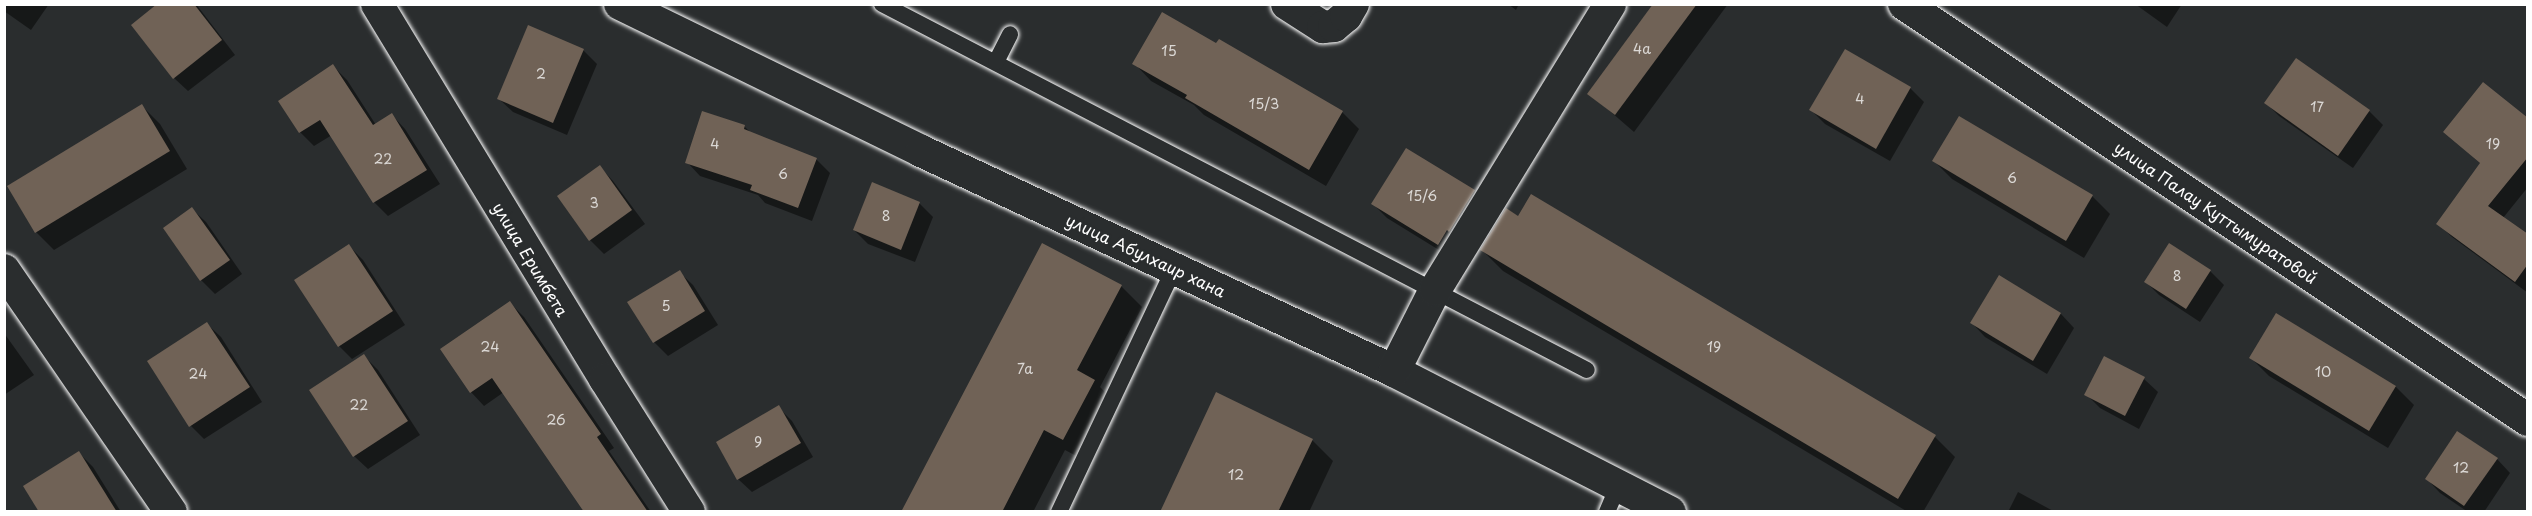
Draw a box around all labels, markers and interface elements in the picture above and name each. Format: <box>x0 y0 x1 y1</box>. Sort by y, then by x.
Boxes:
house number: 4а <box>1633 41 1651 57</box>
house number: 15 <box>1161 43 1177 59</box>
house number: 2 <box>536 66 546 82</box>
house number: 4 <box>1855 91 1865 107</box>
house number: 15/3 <box>1249 96 1279 112</box>
house number: 17 <box>2310 99 2324 115</box>
house number: 4 <box>710 136 720 152</box>
house number: 19 <box>2486 136 2500 152</box>
street label: улица Палау Куттымуратовой <box>2111 137 2321 287</box>
house number: 22 <box>374 151 392 167</box>
house number: 6 <box>778 166 788 182</box>
house number: 6 <box>2007 170 2017 186</box>
house number: 15/6 <box>1407 188 1437 204</box>
house number: 3 <box>589 195 599 211</box>
street label: улица Еримбета <box>489 198 573 320</box>
house number: 8 <box>882 208 890 224</box>
street label: улица Абулхаир хана <box>1063 209 1229 301</box>
house number: 8 <box>2173 268 2181 284</box>
house number: 5 <box>661 298 671 314</box>
house number: 24 <box>481 339 499 355</box>
house number: 19 <box>1707 339 1721 355</box>
house number: 7а <box>1017 361 1033 377</box>
house number: 10 <box>2315 364 2331 380</box>
house number: 24 <box>189 366 207 382</box>
house number: 22 <box>350 397 368 413</box>
house number: 26 <box>546 412 566 428</box>
house number: 9 <box>754 434 762 450</box>
house number: 12 <box>2453 460 2469 476</box>
house number: 12 <box>1228 467 1244 483</box>

